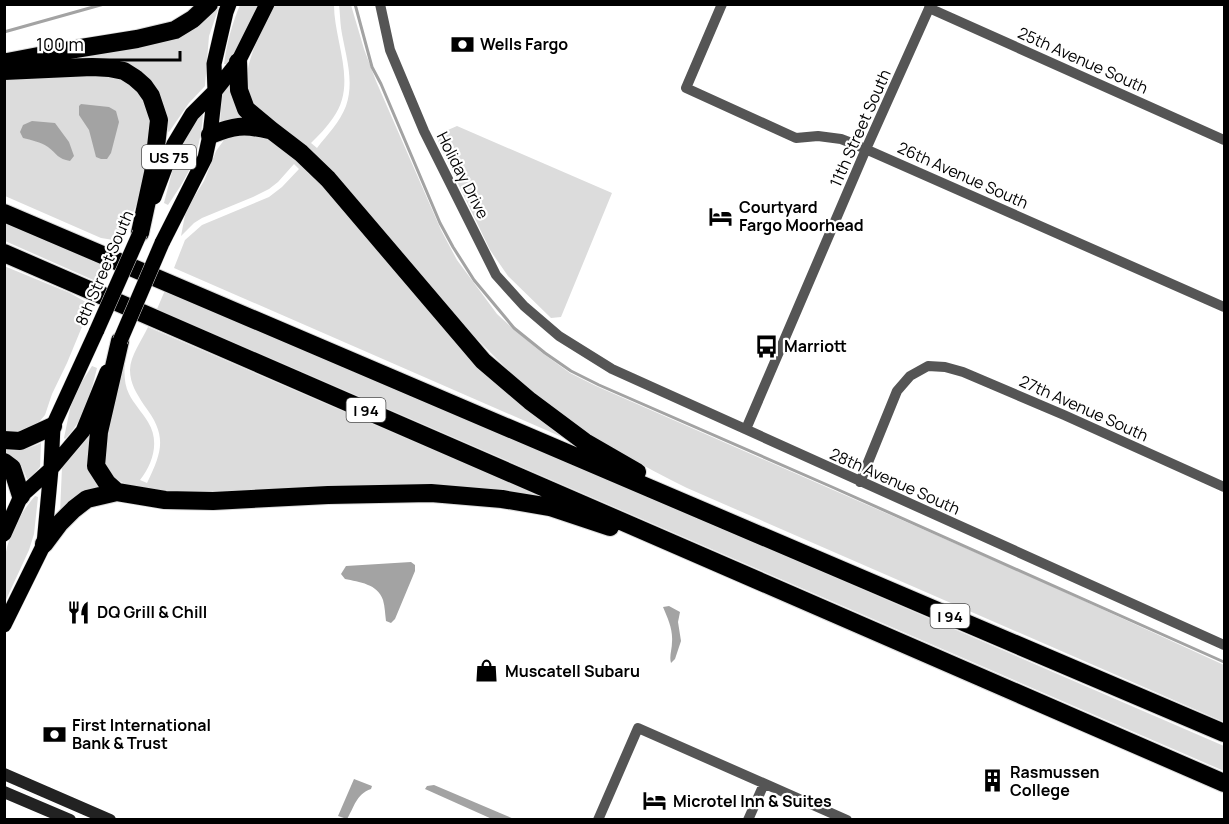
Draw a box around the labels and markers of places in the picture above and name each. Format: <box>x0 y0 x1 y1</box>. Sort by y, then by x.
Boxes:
bank icon: Wells Fargo <box>449 31 475 57</box>
place label: Wells Fargo <box>480 33 568 55</box>
place label: Courtyard Fargo Moorhead <box>739 196 864 236</box>
hotel icon: Courtyard Fargo Moorhead <box>708 203 734 229</box>
bus stop icon: Marriott <box>753 333 779 359</box>
place label: Marriott <box>784 335 847 357</box>
restaurant icon: DQ Grill & Chill <box>66 599 92 625</box>
place label: DQ Grill & Chill <box>97 601 207 623</box>
shop icon: Muscatell Subaru <box>474 658 500 684</box>
place label: Muscatell Subaru <box>505 660 640 682</box>
place label: First International Bank & Trust <box>72 714 211 754</box>
bank icon: First International Bank & Trust <box>41 721 67 747</box>
place label: Rasmussen College <box>1010 761 1100 801</box>
building icon: Rasmussen College <box>979 768 1005 794</box>
hotel icon: Microtel Inn & Suites <box>642 788 668 814</box>
place label: Microtel Inn & Suites <box>673 790 832 812</box>

